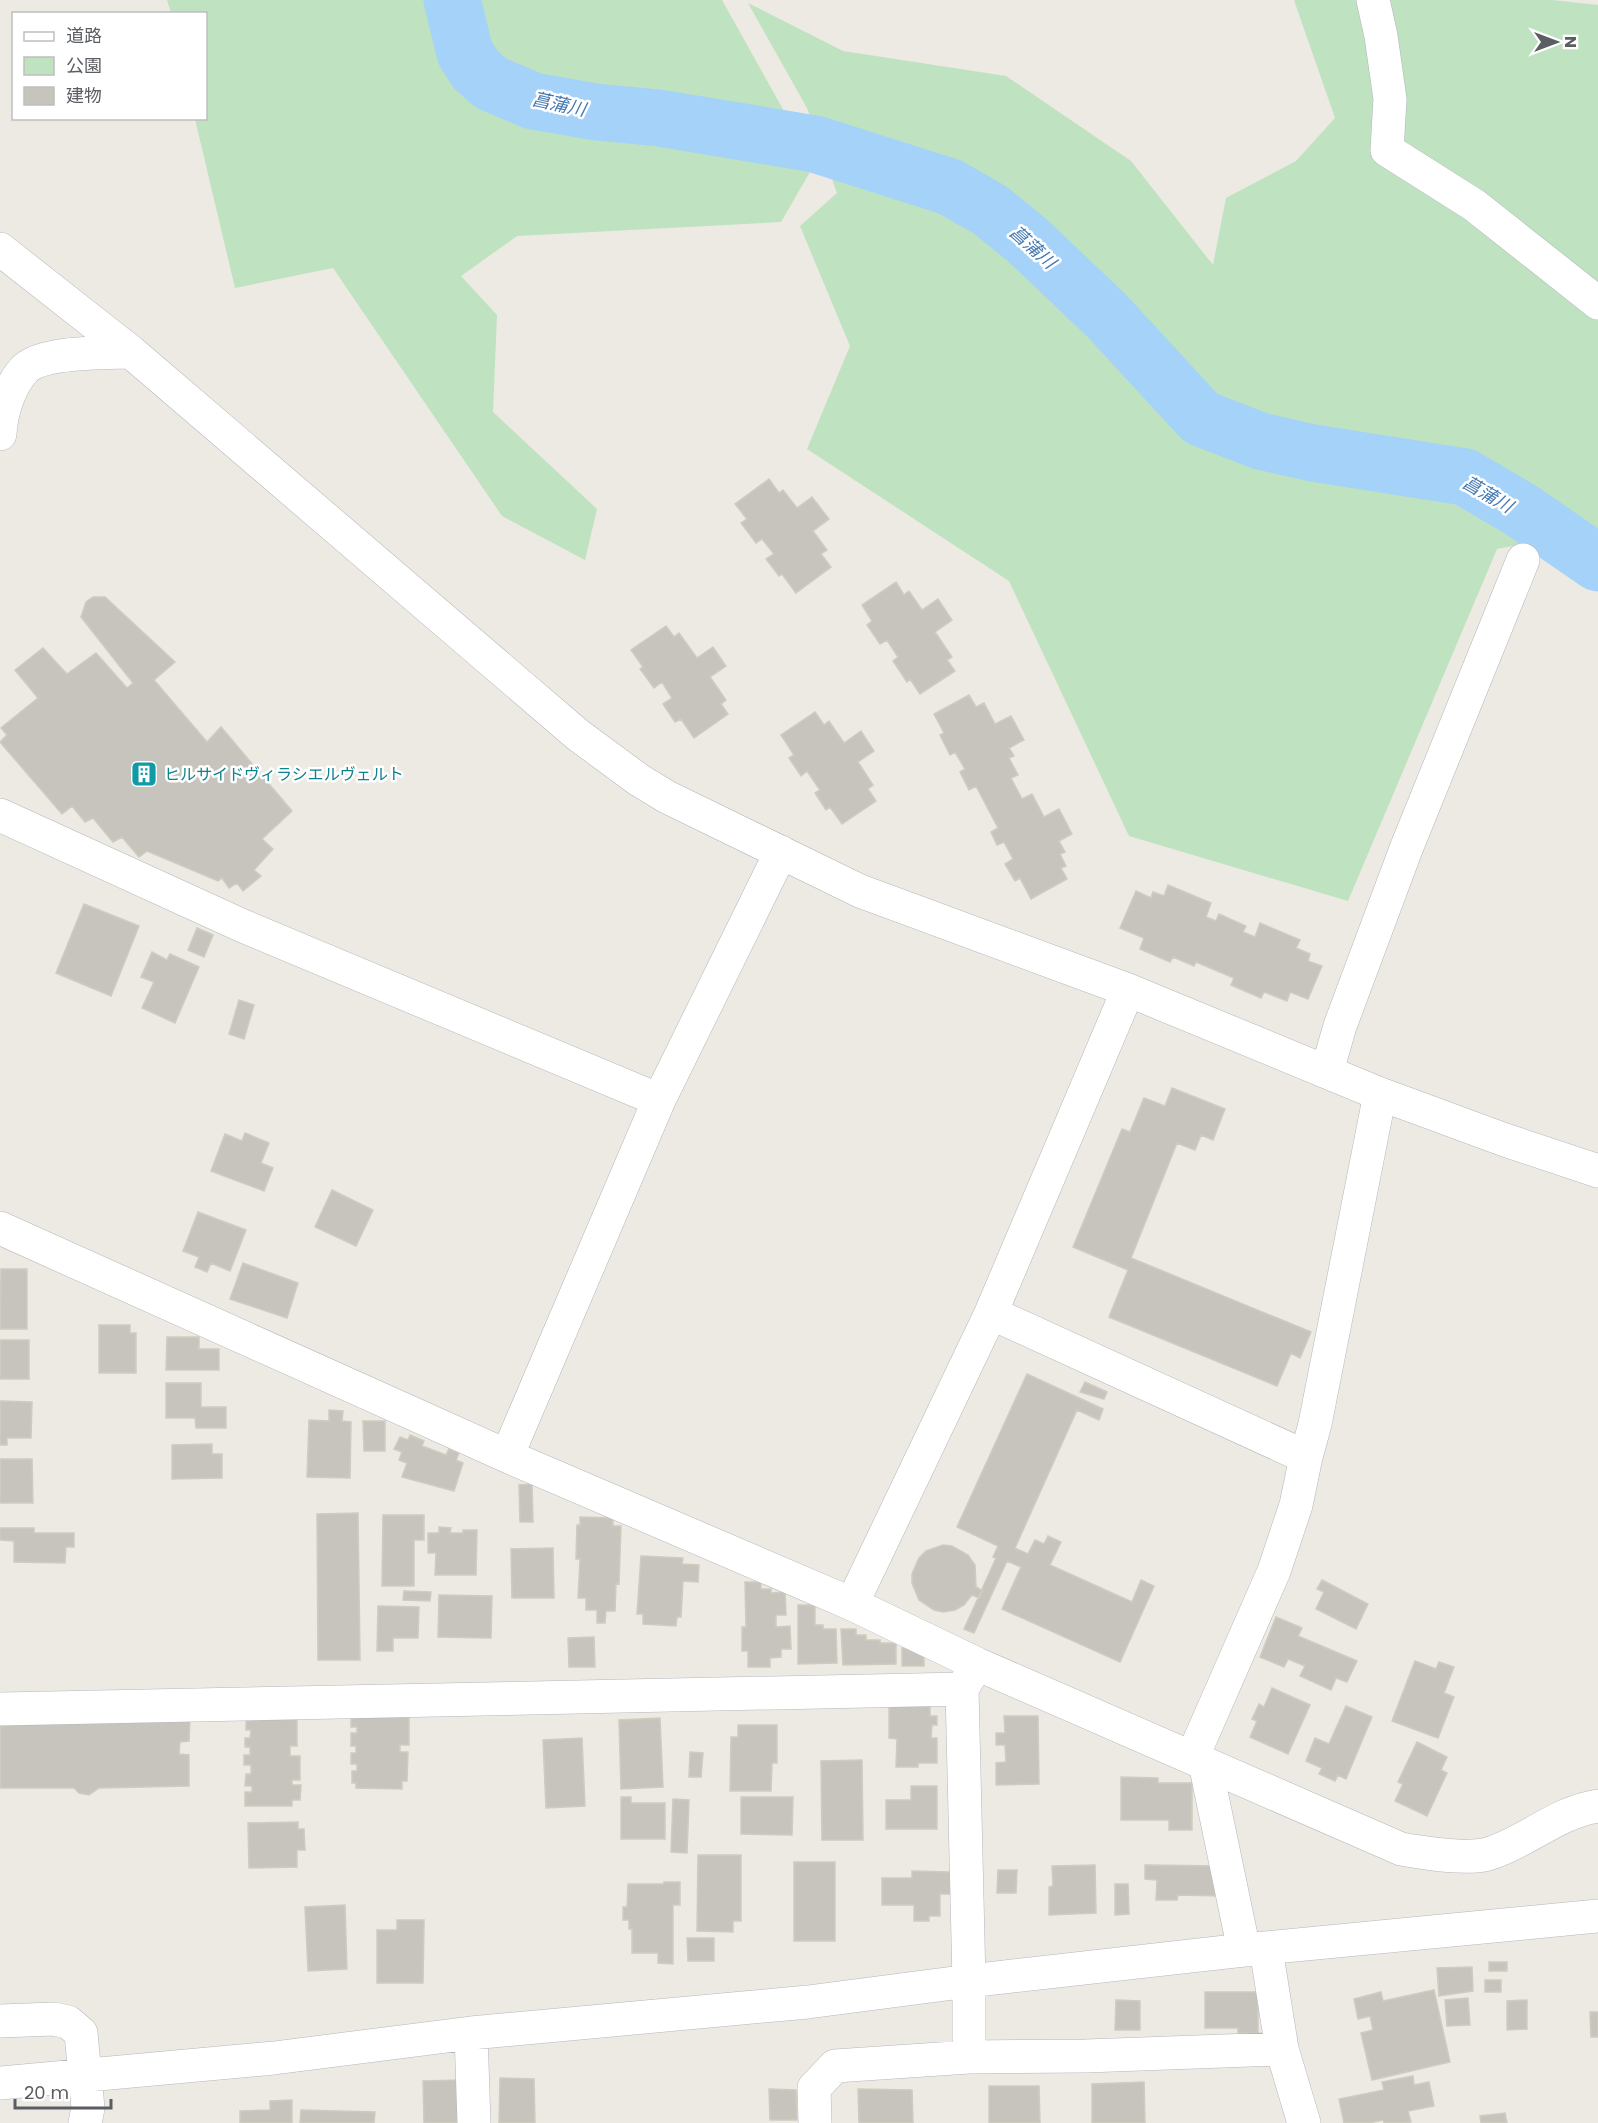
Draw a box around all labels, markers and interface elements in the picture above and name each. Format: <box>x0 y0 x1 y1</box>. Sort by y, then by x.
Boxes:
legend <box>12 12 207 120</box>
north arrow <box>1526 12 1586 72</box>
text: 道路 <box>66 23 102 48</box>
text: N <box>1559 36 1582 48</box>
text: 公園 <box>66 53 102 78</box>
text: 建物 <box>66 83 102 108</box>
water label: 菖蒲川 <box>530 86 590 122</box>
water label: 菖蒲川 <box>1005 220 1063 276</box>
water label: 菖蒲川 <box>1458 470 1519 519</box>
building icon: ヒルサイドヴィラシエルヴェルト <box>129 759 159 789</box>
place label: ヒルサイドヴィラシエルヴェルト <box>164 763 404 786</box>
scale bar <box>15 2072 111 2110</box>
text: 20 m <box>24 2080 69 2105</box>

